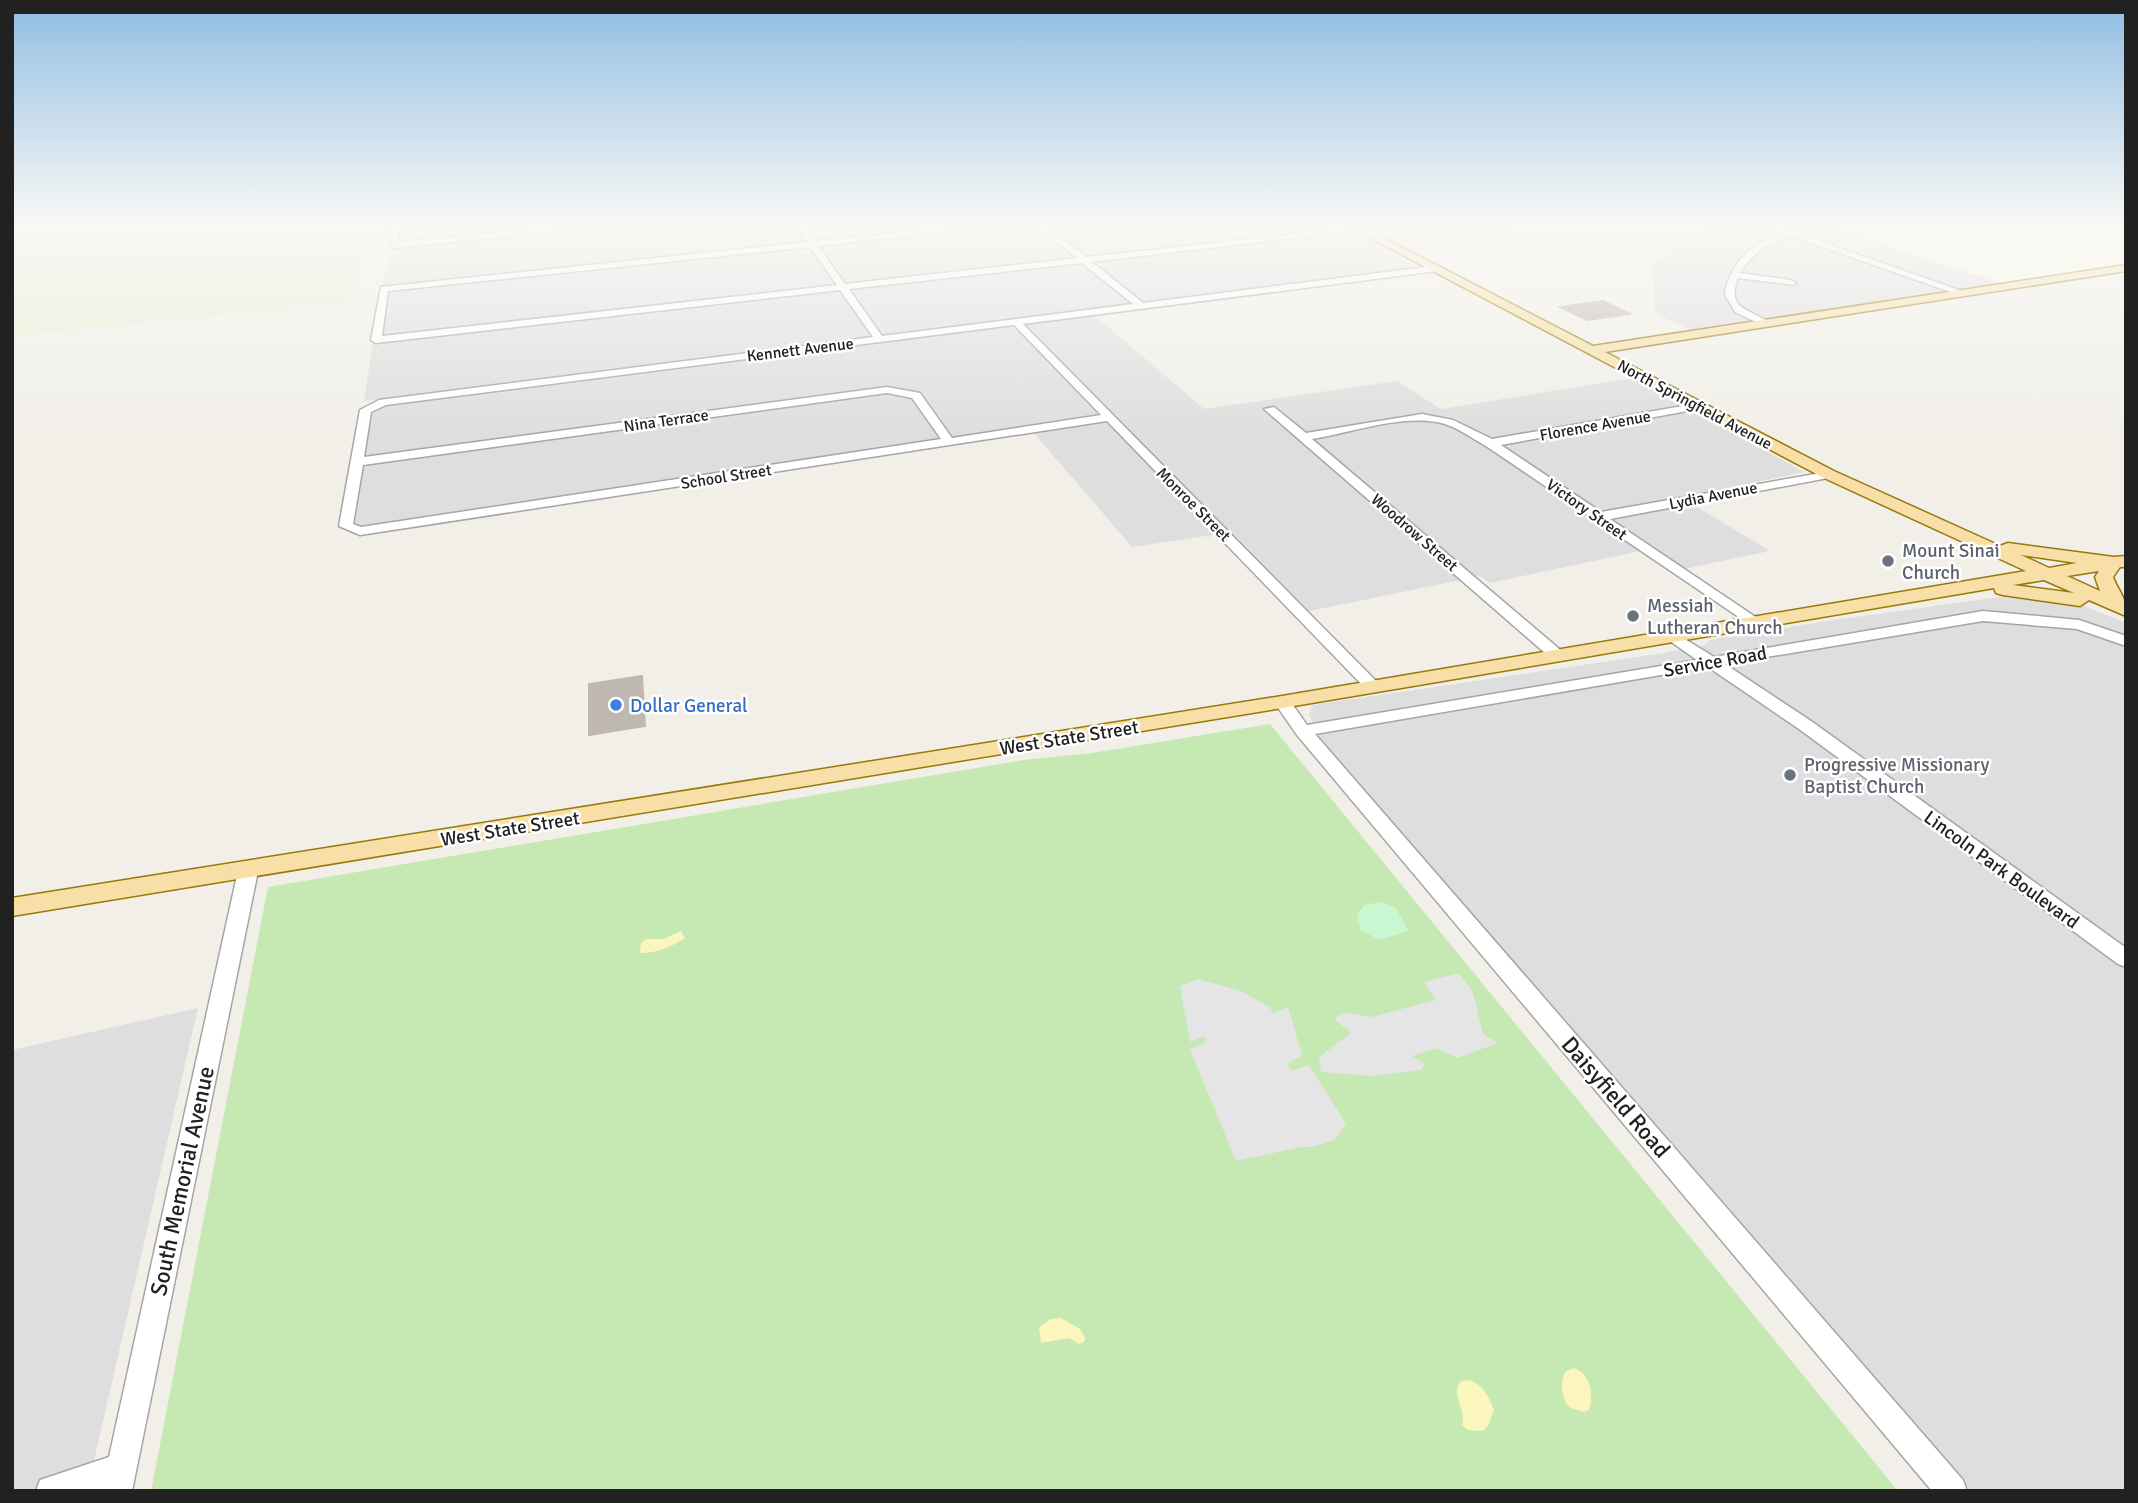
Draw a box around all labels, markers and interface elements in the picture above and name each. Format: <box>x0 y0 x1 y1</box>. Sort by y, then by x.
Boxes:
street label: Kennett Avenue <box>746 334 855 366</box>
street label: North Springfield Avenue <box>1614 356 1775 454</box>
street label: Nina Terrace <box>623 405 710 437</box>
street label: Florence Avenue <box>1538 406 1652 446</box>
street label: School Street <box>679 460 773 494</box>
street label: Monroe Street <box>1152 463 1235 546</box>
street label: Victory Street <box>1542 475 1631 545</box>
street label: Lydia Avenue <box>1667 478 1759 514</box>
street label: Woodrow Street <box>1367 490 1462 576</box>
place label: Mount Sinai Church <box>1902 539 2000 585</box>
marker: Mount Sinai Church <box>1880 553 1896 569</box>
place label: Messiah Lutheran Church <box>1647 594 1783 640</box>
marker: Messiah Lutheran Church <box>1625 608 1641 624</box>
street label: Service Road <box>1662 641 1769 683</box>
place label: Dollar General <box>630 694 748 718</box>
marker: Dollar General <box>608 697 624 713</box>
street label: West State Street <box>998 715 1141 761</box>
place label: Progressive Missionary Baptist Church <box>1804 753 1990 799</box>
marker: Progressive Missionary Baptist Church <box>1782 767 1798 783</box>
street label: Lincoln Park Boulevard <box>1919 805 2084 934</box>
street label: West State Street <box>439 806 582 852</box>
street label: Daisyfield Road <box>1555 1031 1676 1164</box>
street label: South Memorial Avenue <box>144 1064 221 1298</box>

